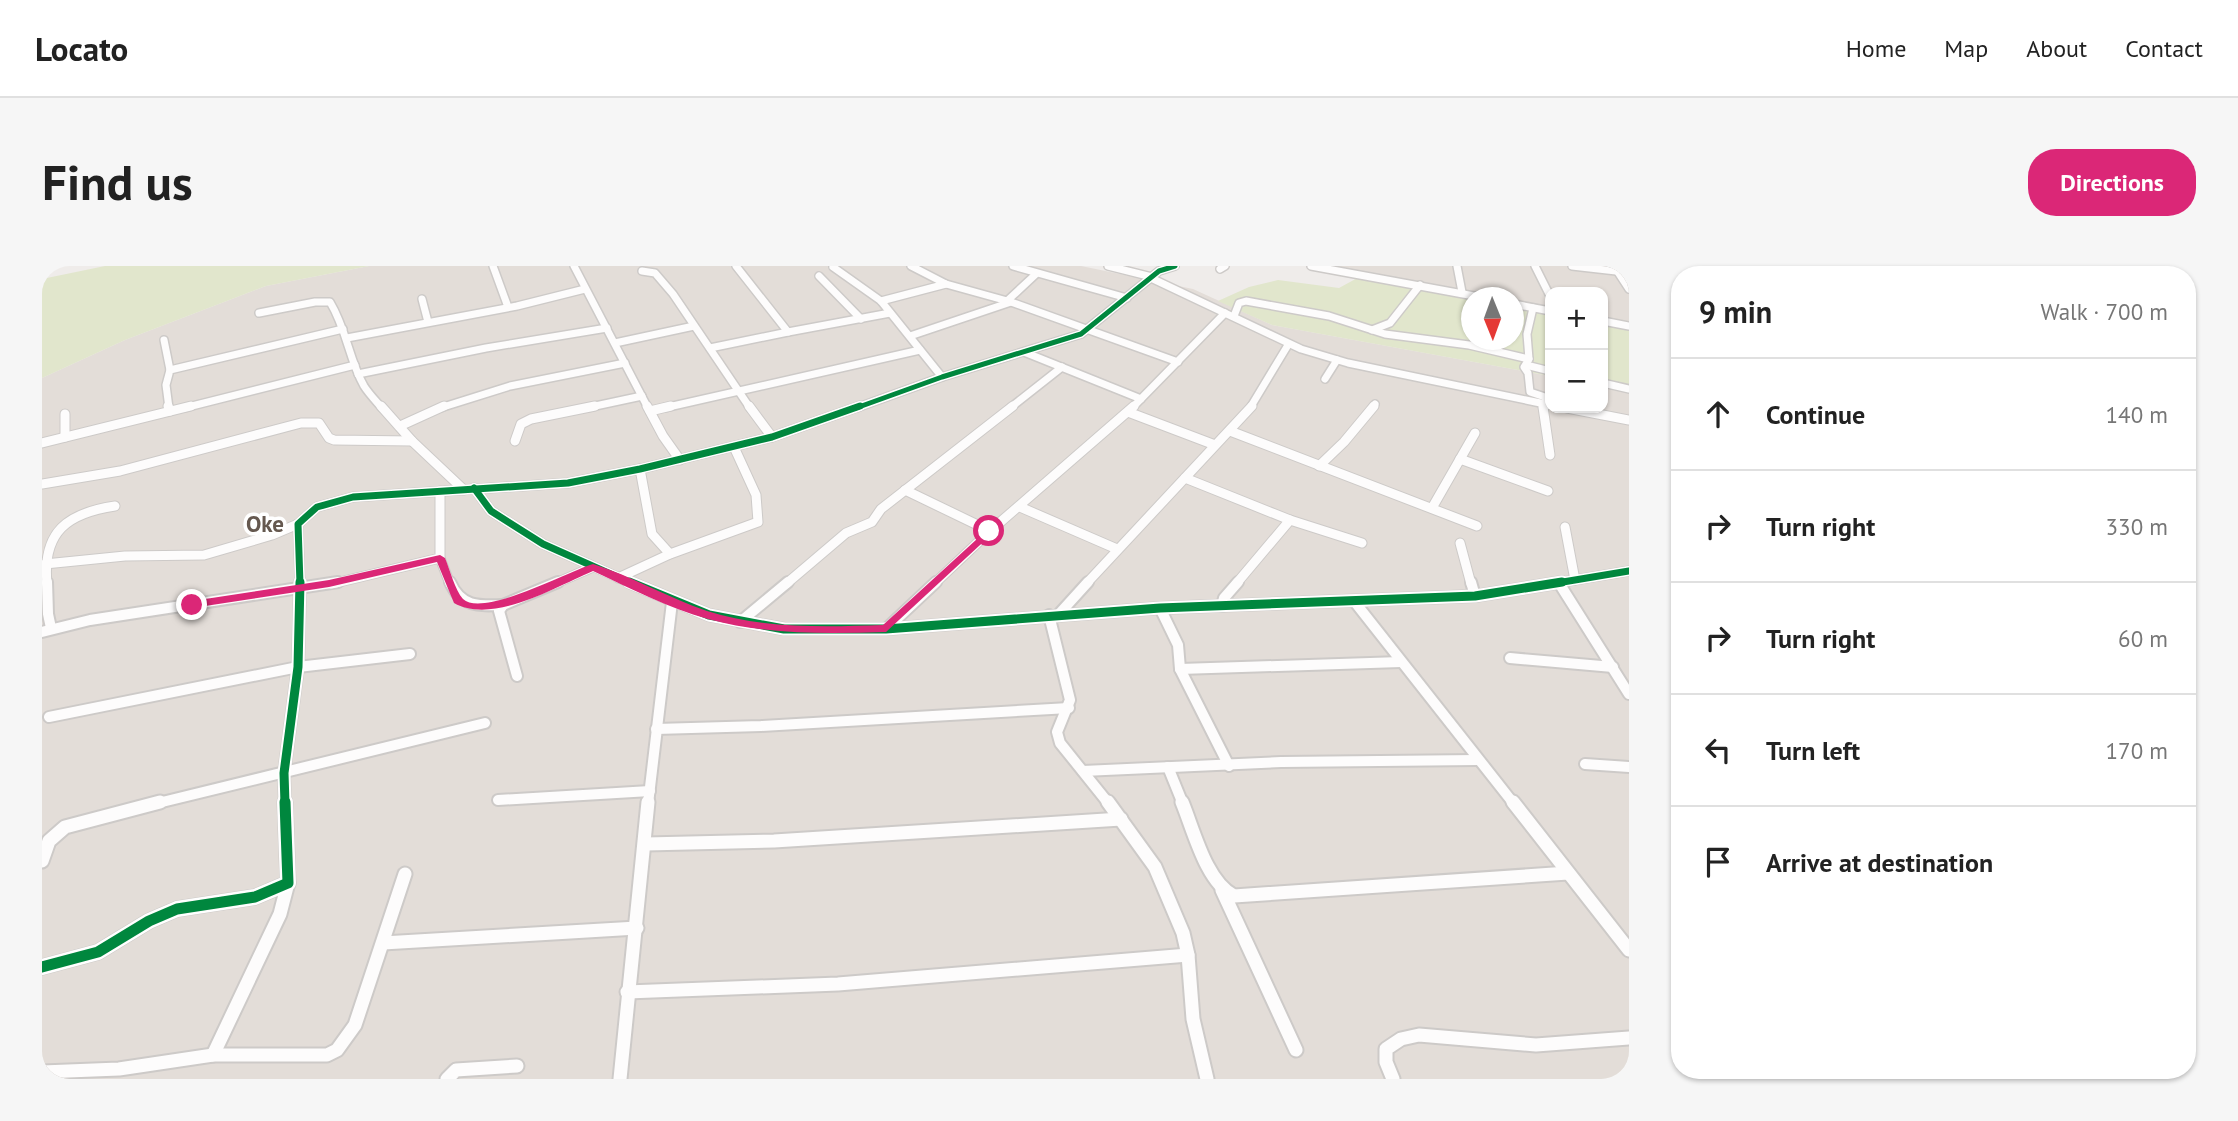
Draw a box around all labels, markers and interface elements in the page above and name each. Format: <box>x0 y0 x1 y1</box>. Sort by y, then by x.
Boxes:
text: Locato <box>35 27 128 70</box>
text: Home <box>1846 33 1906 64</box>
text: Map <box>1944 33 1988 64</box>
text: About <box>2026 33 2087 64</box>
text: Contact <box>2125 33 2203 64</box>
button: Directions <box>2028 149 2196 216</box>
text: Find us <box>42 150 193 214</box>
north arrow <box>1461 287 1524 350</box>
map controls <box>1545 287 1608 413</box>
button: + <box>1545 287 1608 350</box>
text: 9 min <box>1699 292 1772 331</box>
text: Walk · 700 m <box>2041 297 2168 326</box>
button: − <box>1545 350 1608 413</box>
icon: ahead <box>1699 395 1737 433</box>
text: Continue <box>1766 398 1865 431</box>
text: 140 m <box>2106 400 2168 429</box>
icon: right <box>1699 507 1737 545</box>
district label: Oke <box>246 509 284 538</box>
text: Turn right <box>1766 510 1875 543</box>
text: 330 m <box>2106 512 2168 541</box>
route start <box>973 515 1004 546</box>
route end <box>176 589 207 620</box>
icon: right <box>1699 619 1737 657</box>
text: Turn right <box>1766 622 1875 655</box>
text: 60 m <box>2118 624 2168 653</box>
icon: left <box>1699 731 1737 769</box>
text: Turn left <box>1766 734 1860 767</box>
text: 170 m <box>2106 736 2168 765</box>
icon: arrive <box>1699 843 1737 881</box>
text: Arrive at destination <box>1766 846 1993 879</box>

